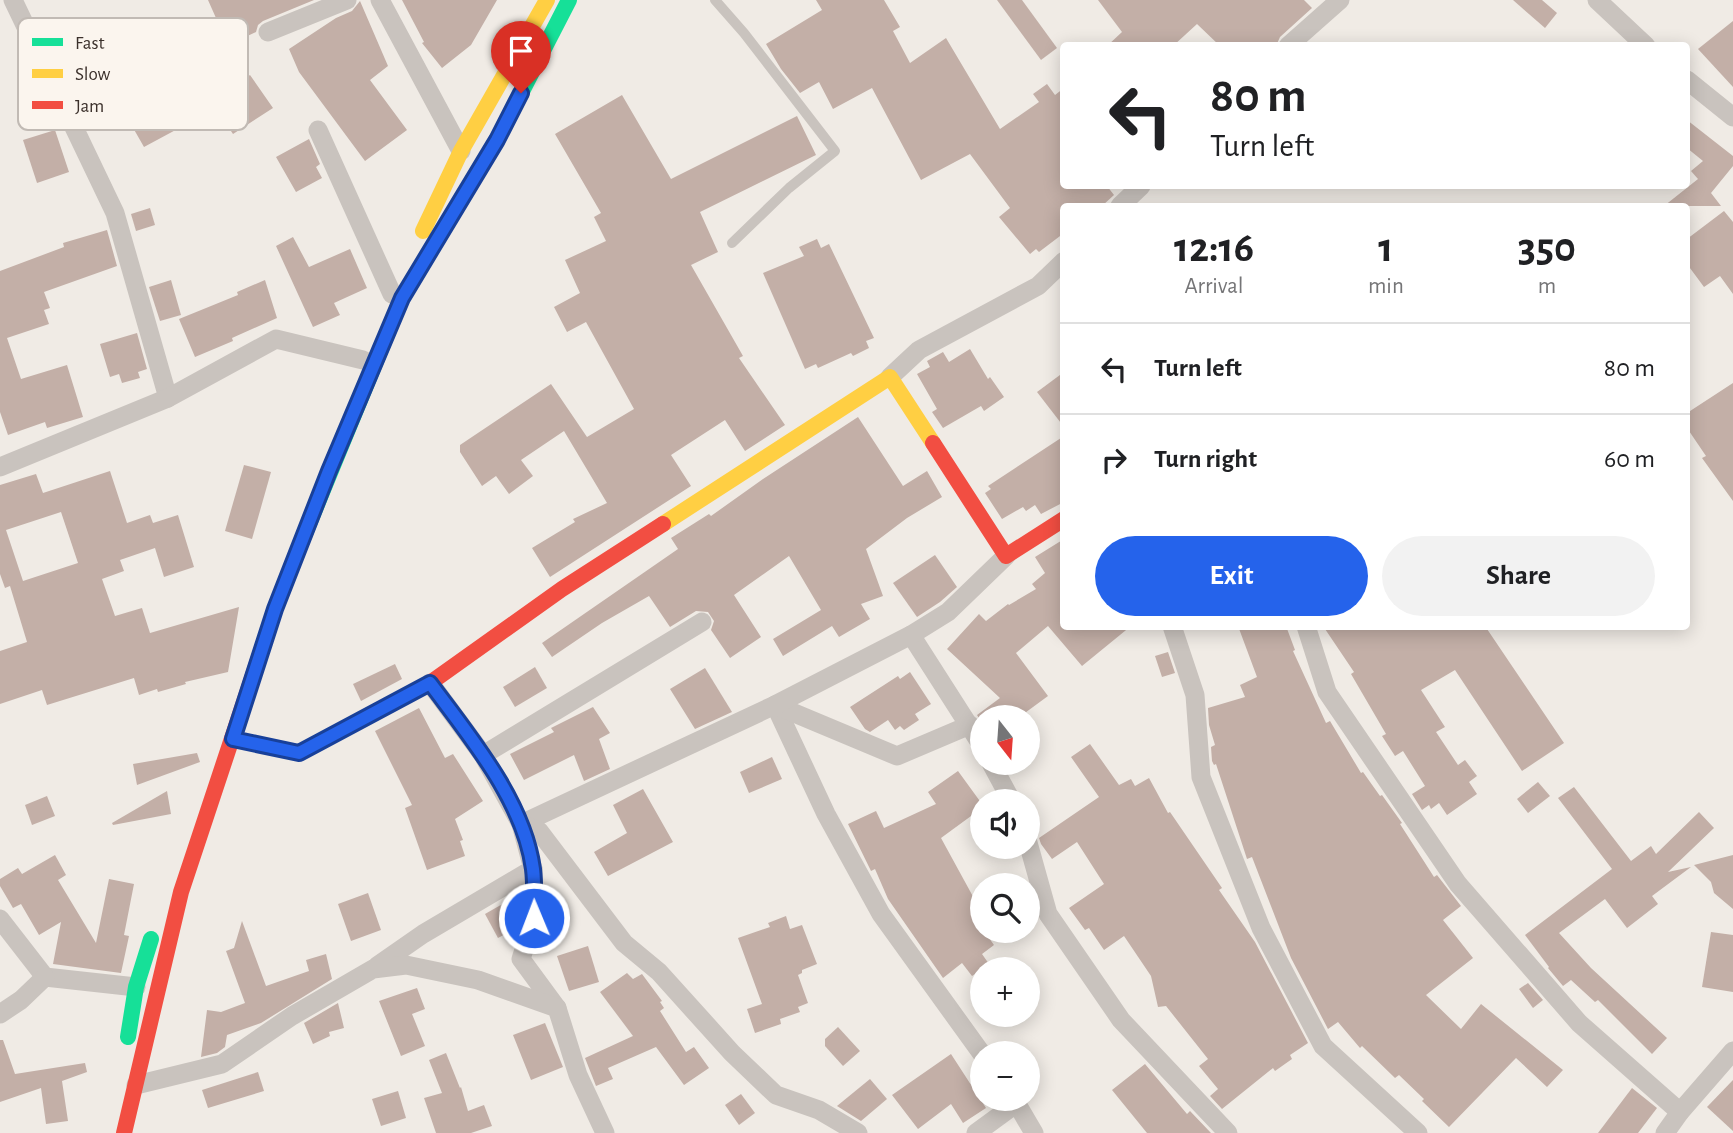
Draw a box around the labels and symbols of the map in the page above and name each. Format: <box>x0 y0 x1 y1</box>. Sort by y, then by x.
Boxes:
legend <box>18 18 248 130</box>
pin <box>491 21 551 93</box>
text: Fast <box>75 34 105 53</box>
text: Slow <box>75 65 111 84</box>
text: Jam <box>75 97 104 116</box>
north arrow <box>970 705 1040 775</box>
position arrow <box>497 881 571 955</box>

